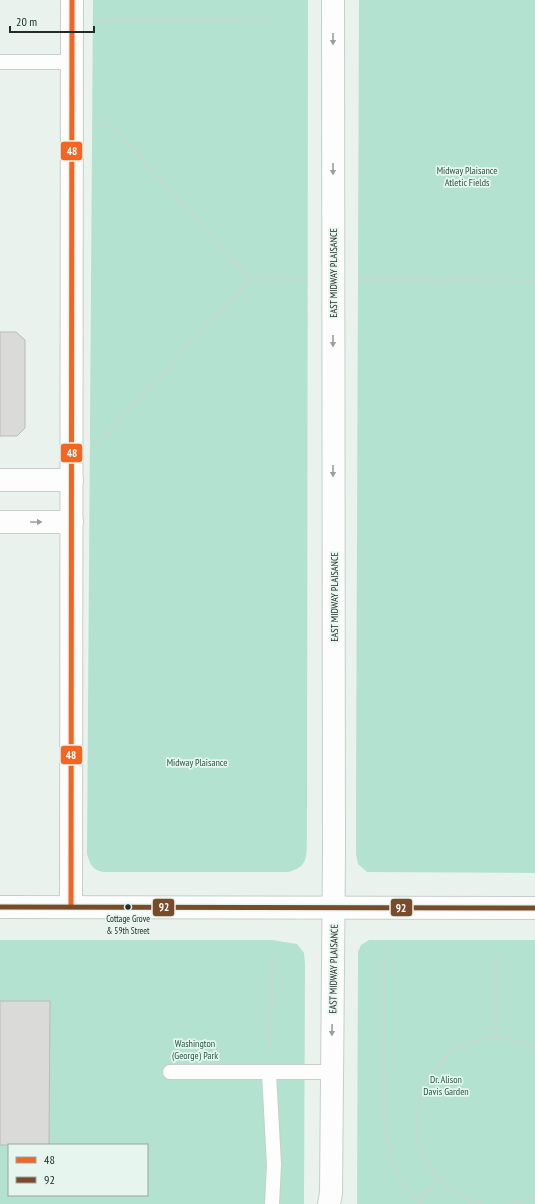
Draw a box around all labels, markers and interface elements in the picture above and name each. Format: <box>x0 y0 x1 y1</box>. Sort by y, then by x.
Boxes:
scale bar <box>10 8 94 34</box>
text: 20 m <box>16 14 37 29</box>
one-way arrow <box>330 33 336 46</box>
line badge: 48 <box>60 141 83 161</box>
text: 48 <box>67 144 77 158</box>
one-way arrow <box>330 163 336 176</box>
park label: Midway Plaisance Atletic Fields <box>437 164 497 189</box>
street label: EAST MIDWAY PLAISANCE <box>327 228 340 318</box>
one-way arrow <box>330 335 336 348</box>
line badge: 48 <box>60 443 83 463</box>
text: 48 <box>67 446 77 460</box>
one-way arrow <box>330 465 336 478</box>
one-way arrow <box>30 519 43 525</box>
street label: EAST MIDWAY PLAISANCE <box>328 552 341 642</box>
line badge: 48 <box>60 745 83 765</box>
text: 48 <box>66 748 76 762</box>
park label: Midway Plaisance <box>167 756 227 769</box>
line badge: 92 <box>152 898 175 917</box>
line badge: 92 <box>390 898 413 917</box>
text: 92 <box>159 900 169 914</box>
text: 92 <box>396 901 406 915</box>
marker: Cottage Grove & 59th Street <box>123 902 133 912</box>
place label: Cottage Grove & 59th Street <box>106 913 150 936</box>
street label: EAST MIDWAY PLAISANCE <box>326 924 341 1014</box>
one-way arrow <box>329 1024 335 1037</box>
park label: Washington (George) Park <box>172 1037 218 1062</box>
park label: Dr. Alison Davis Garden <box>423 1073 469 1098</box>
legend <box>8 1144 148 1196</box>
text: 48 <box>44 1152 55 1167</box>
text: 92 <box>44 1172 55 1187</box>

